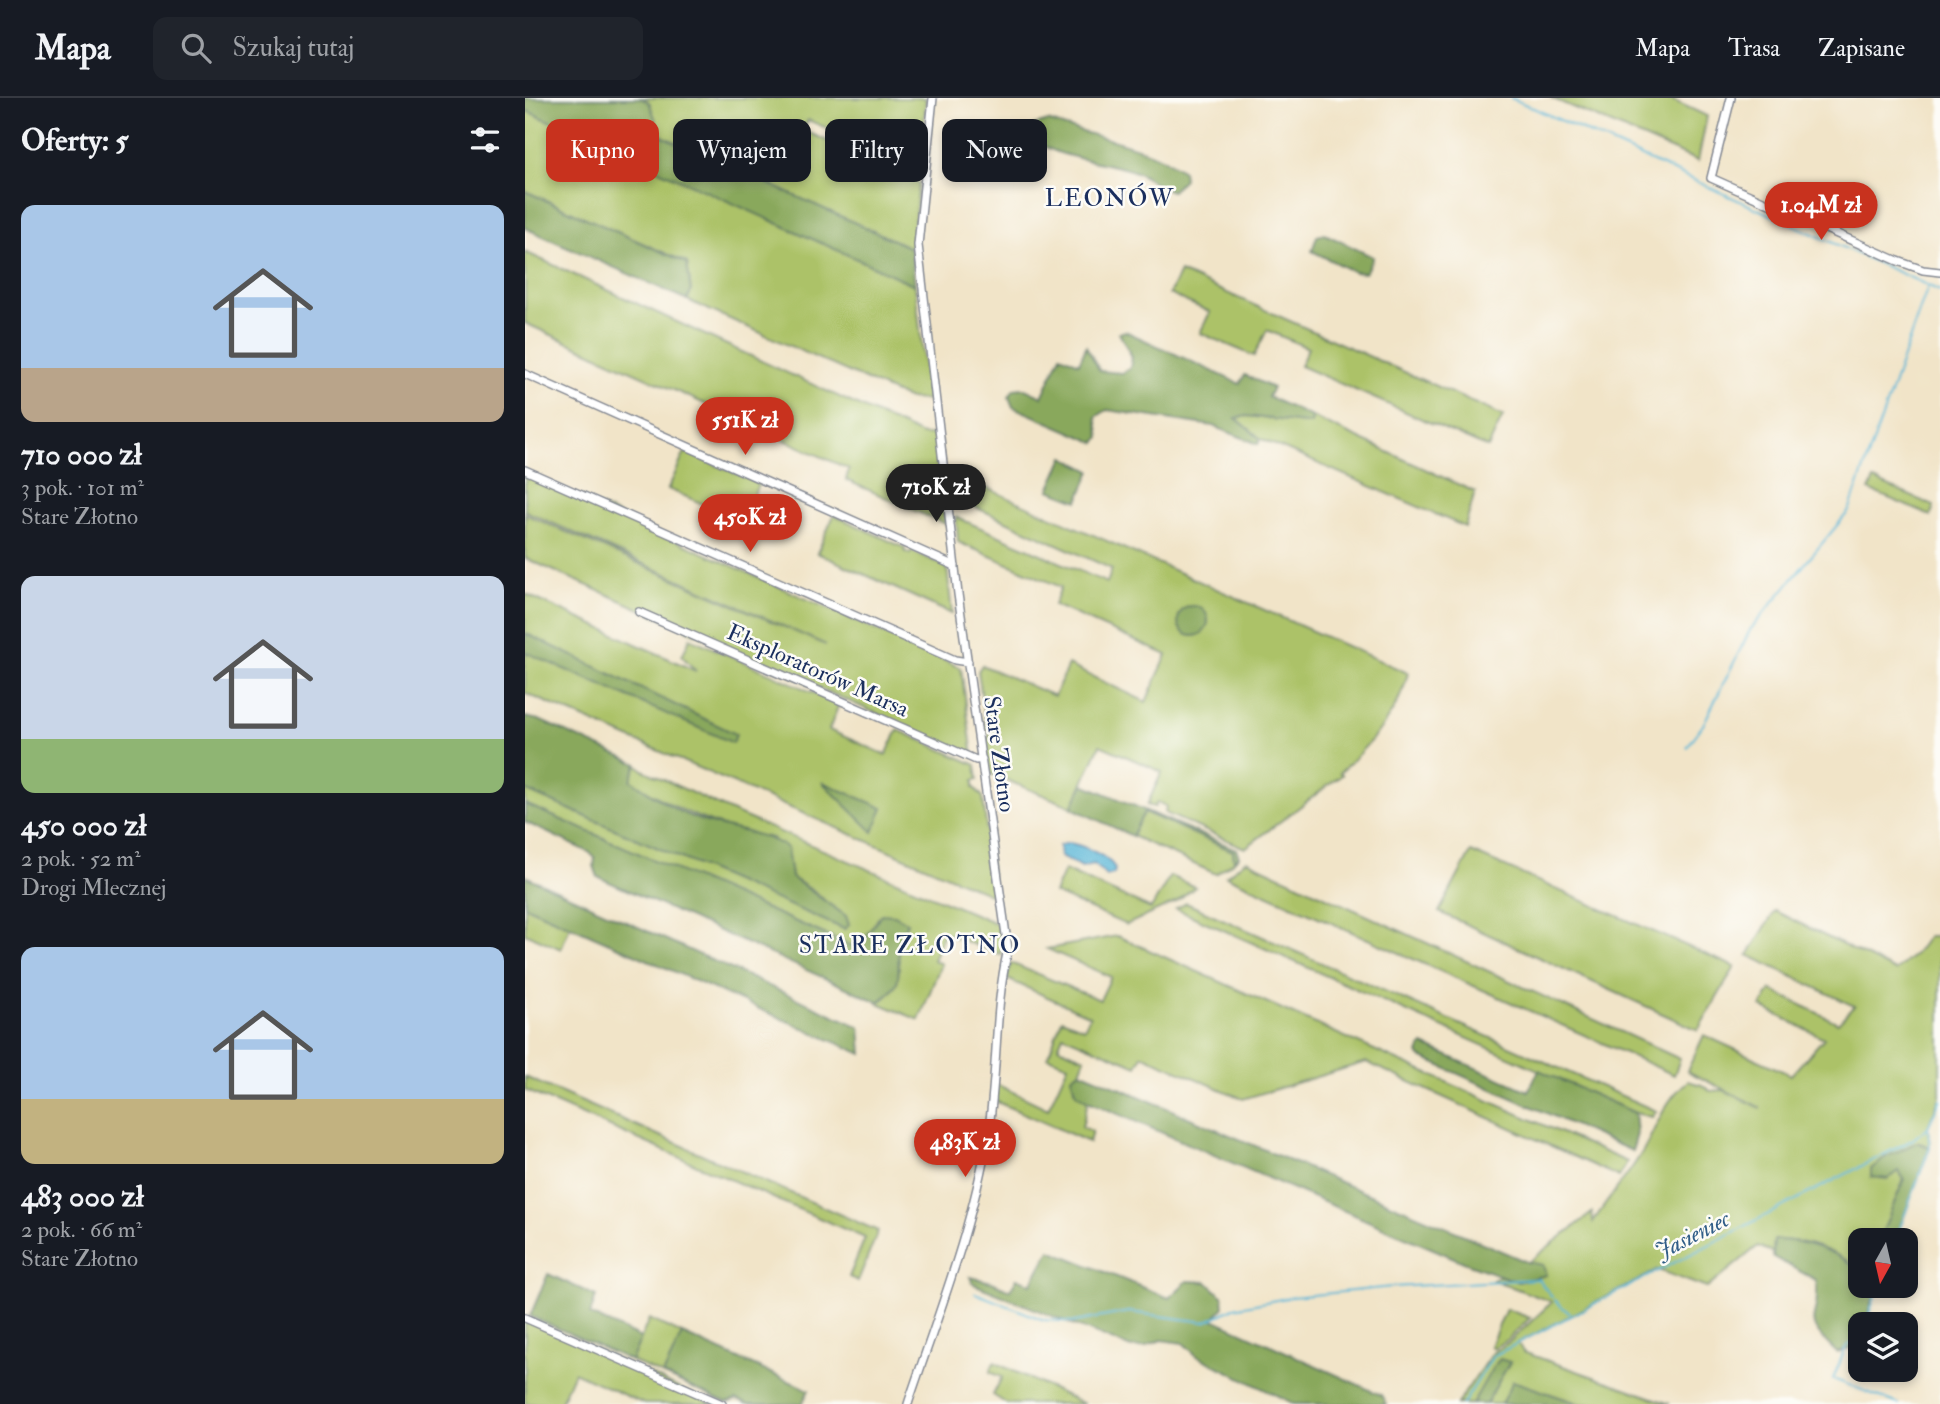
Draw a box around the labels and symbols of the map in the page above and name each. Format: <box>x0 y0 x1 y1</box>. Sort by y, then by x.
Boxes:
district label: LEONÓW <box>1045 182 1175 214</box>
pin: 1.04M zł <box>1749 183 1893 242</box>
pin: 551K zł <box>680 398 810 457</box>
pin: 710K zł <box>871 464 1001 524</box>
pin: 450K zł <box>685 494 815 554</box>
street label: Eksploratorów Marsa <box>722 617 914 725</box>
street label: Stare Złotno <box>977 694 1022 814</box>
district label: STARE ZŁOTNO <box>799 930 1021 961</box>
pin: 483K zł <box>900 1119 1030 1179</box>
water label: Jasieniec <box>1650 1203 1736 1267</box>
north arrow <box>1848 1228 1918 1298</box>

